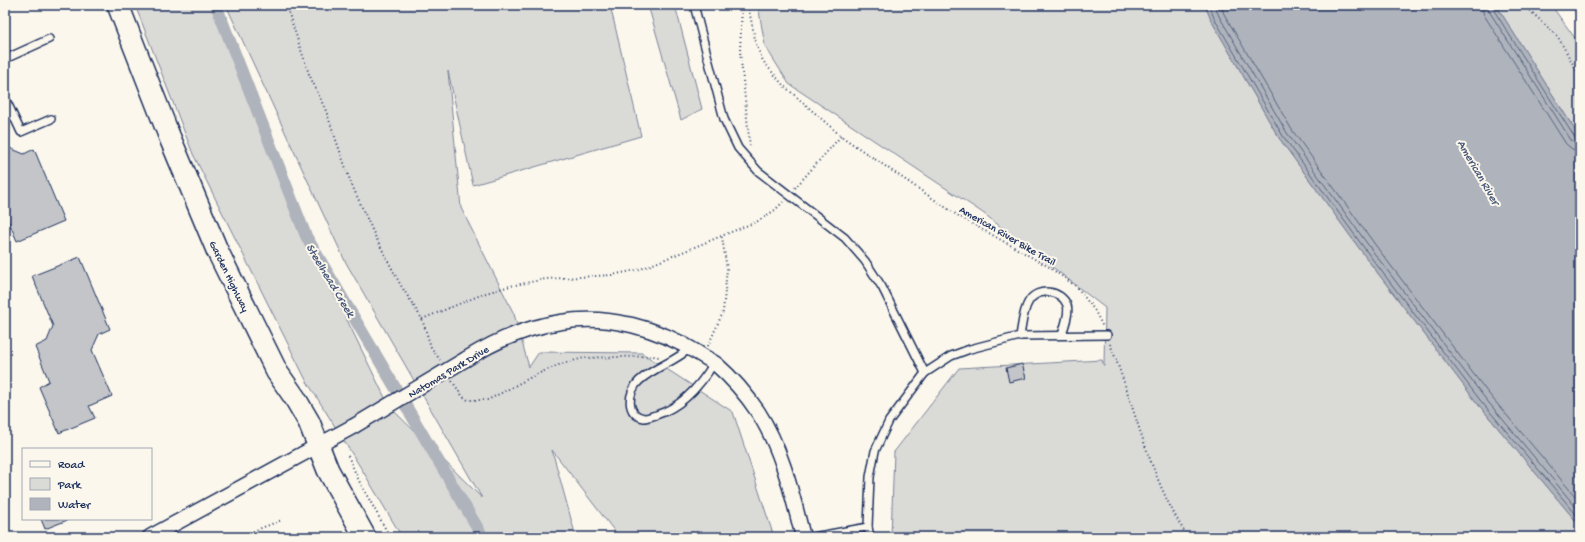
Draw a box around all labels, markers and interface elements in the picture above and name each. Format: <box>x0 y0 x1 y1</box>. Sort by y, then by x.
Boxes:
water label: American River <box>1453 138 1503 210</box>
street label: American River Bike Trail <box>957 204 1058 270</box>
street label: Garden Highway <box>206 239 251 315</box>
water label: Steelhead Creek <box>302 242 358 322</box>
street label: Natomas Park Drive <box>407 344 492 401</box>
legend <box>22 448 152 520</box>
text: Road <box>58 459 85 473</box>
text: Park <box>57 479 83 493</box>
text: Water <box>58 499 92 513</box>

